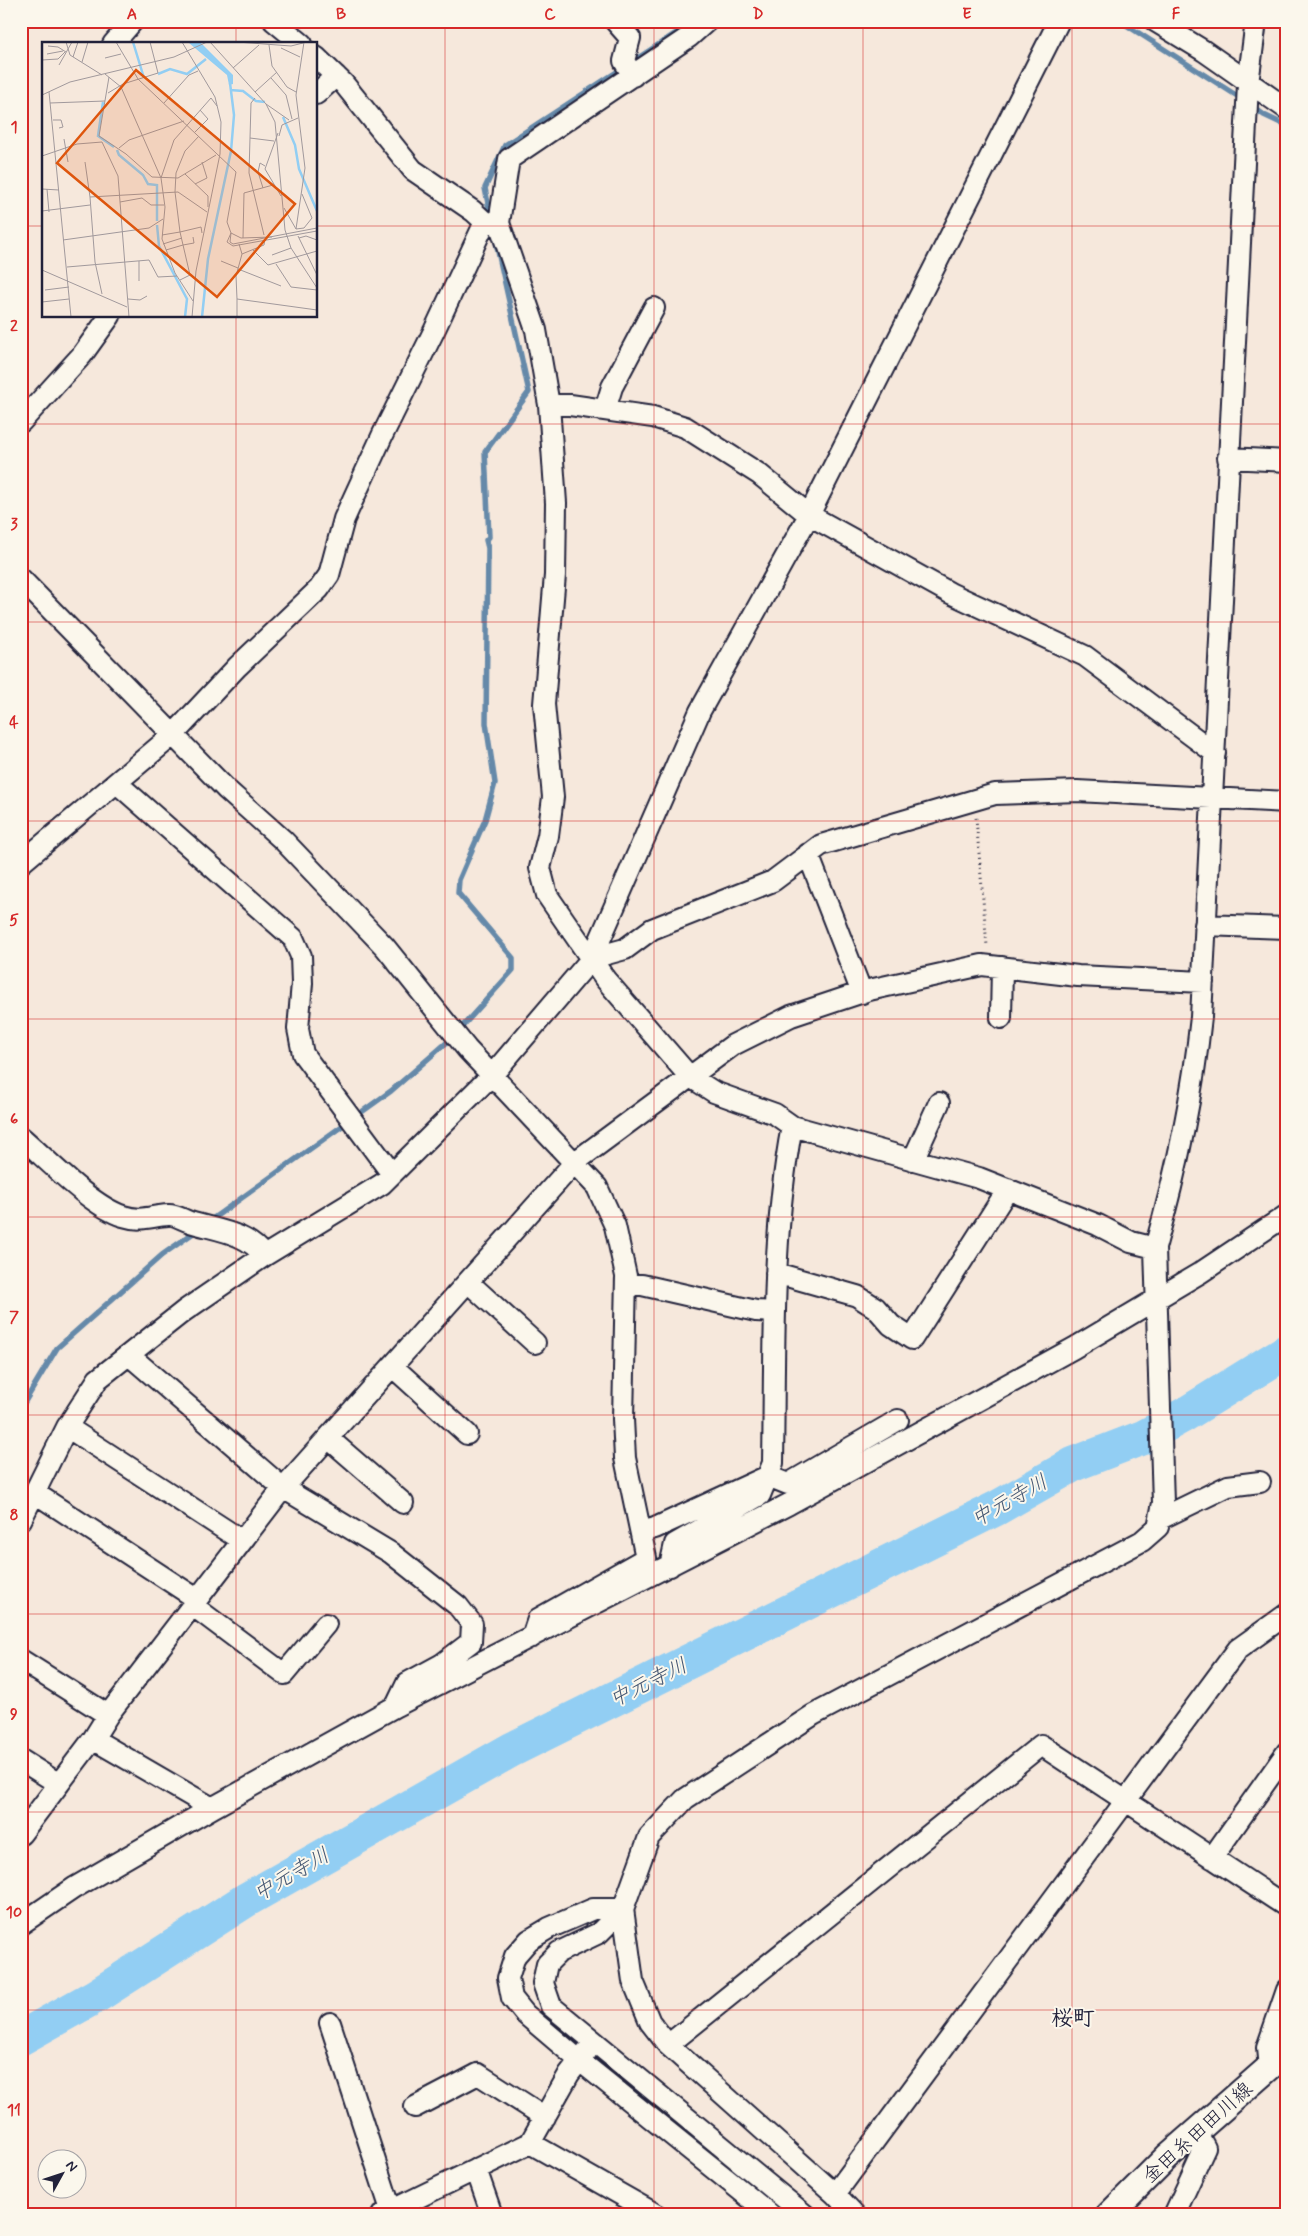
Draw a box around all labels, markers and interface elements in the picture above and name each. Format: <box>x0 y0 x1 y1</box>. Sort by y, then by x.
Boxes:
text: A <box>127 4 137 25</box>
text: B <box>336 4 346 25</box>
text: C <box>544 4 556 25</box>
text: D <box>752 4 764 25</box>
text: E <box>962 4 972 25</box>
text: F <box>1172 4 1181 25</box>
inset map <box>42 42 318 318</box>
text: 1 <box>10 117 18 138</box>
text: 2 <box>10 316 18 337</box>
text: 3 <box>10 514 18 535</box>
text: 4 <box>9 712 19 733</box>
text: 5 <box>9 910 19 931</box>
text: 6 <box>10 1109 18 1130</box>
text: 7 <box>9 1307 19 1328</box>
water label: 中元寺川 <box>966 1468 1053 1533</box>
text: 8 <box>9 1505 19 1526</box>
water label: 中元寺川 <box>605 1652 692 1714</box>
text: 9 <box>10 1704 18 1725</box>
water label: 中元寺川 <box>248 1842 335 1908</box>
text: 10 <box>6 1902 22 1923</box>
district label: 桜町 <box>1051 2005 1095 2033</box>
street label: 金田糸田田川線 <box>1137 2076 1259 2190</box>
text: 11 <box>7 2100 21 2121</box>
north arrow <box>38 2148 88 2198</box>
text: N <box>61 2157 81 2176</box>

